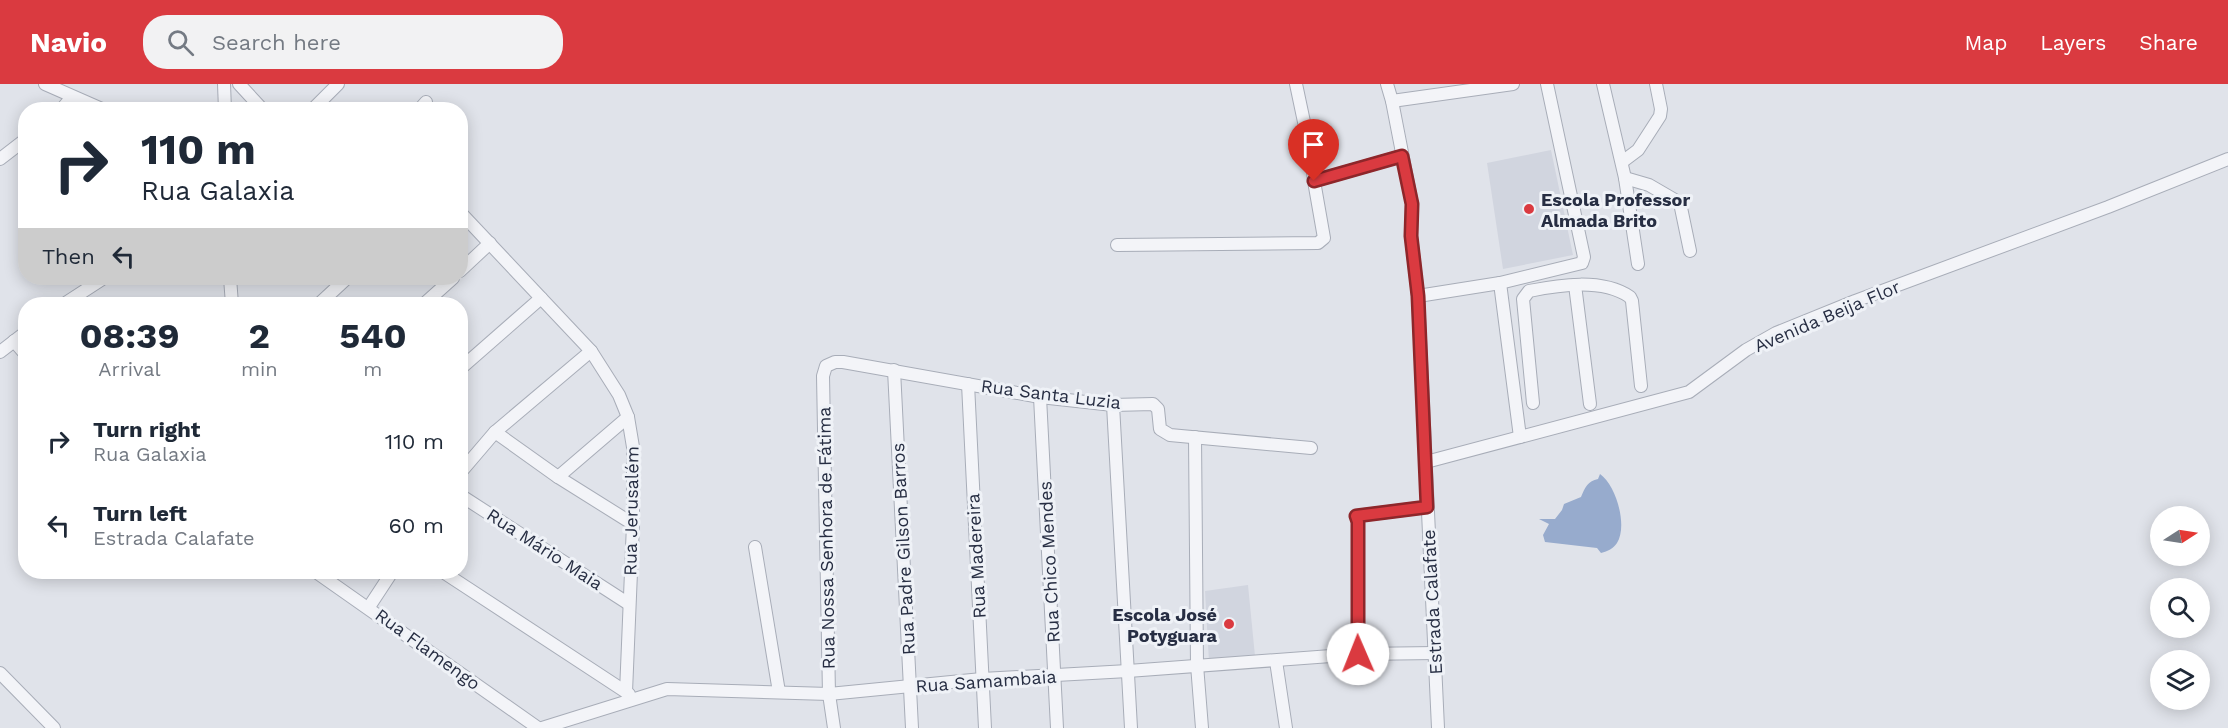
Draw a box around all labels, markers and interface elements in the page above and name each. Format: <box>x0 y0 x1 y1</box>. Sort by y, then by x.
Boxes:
search box <box>143 15 563 69</box>
text: Navio <box>30 26 107 59</box>
icon: search <box>164 26 197 59</box>
text: Search here <box>212 30 341 55</box>
text: Map <box>1964 30 2007 55</box>
text: Layers <box>2040 30 2106 55</box>
text: Share <box>2139 30 2198 55</box>
pin <box>1288 119 1339 181</box>
text: 110 m <box>141 125 256 174</box>
icon: right <box>42 126 120 204</box>
icon: arrive <box>1297 128 1330 161</box>
text: Rua Galaxia <box>141 175 294 207</box>
place label: Escola Professor Almada Brito <box>1541 189 1690 231</box>
marker: Escola Professor Almada Brito <box>1522 202 1536 216</box>
icon: left <box>107 240 140 273</box>
text: Then <box>42 244 95 269</box>
street label: Avenida Beija Flor <box>1751 276 1903 356</box>
text: 08:39 <box>79 315 180 357</box>
text: 2 <box>249 315 270 357</box>
text: 540 <box>339 315 407 357</box>
text: Arrival <box>98 357 161 381</box>
text: min <box>241 357 278 381</box>
text: m <box>363 357 382 381</box>
street label: Rua Santa Luzia <box>980 375 1122 413</box>
street label: Rua Nossa Senhora de Fátima <box>813 406 839 670</box>
text: Turn right <box>93 417 200 442</box>
icon: right <box>42 425 75 458</box>
text: 110 m <box>385 429 444 454</box>
text: Rua Galaxia <box>93 442 207 466</box>
street label: Rua Padre Gilson Barros <box>887 442 919 656</box>
street label: Rua Jerusalém <box>619 446 643 576</box>
street label: Rua Chico Mendes <box>1034 481 1064 643</box>
street label: Rua Madereira <box>962 493 990 619</box>
text: Turn left <box>93 501 187 526</box>
street label: Rua Mário Maia <box>483 504 607 594</box>
north arrow <box>2150 506 2210 566</box>
map controls <box>2150 506 2210 710</box>
icon: left <box>42 509 75 542</box>
text: 60 m <box>388 513 444 538</box>
text: Estrada Calafate <box>93 526 255 550</box>
street label: Estrada Calafate <box>1418 529 1446 675</box>
button: search <box>2150 578 2210 638</box>
street label: Rua Flamengo <box>371 604 485 694</box>
place label: Escola José Potyguara <box>1112 604 1218 646</box>
marker: Escola José Potyguara <box>1222 617 1236 631</box>
position arrow <box>1326 622 1390 686</box>
button: layers <box>2150 650 2210 710</box>
street label: Rua Samambaia <box>915 666 1057 696</box>

